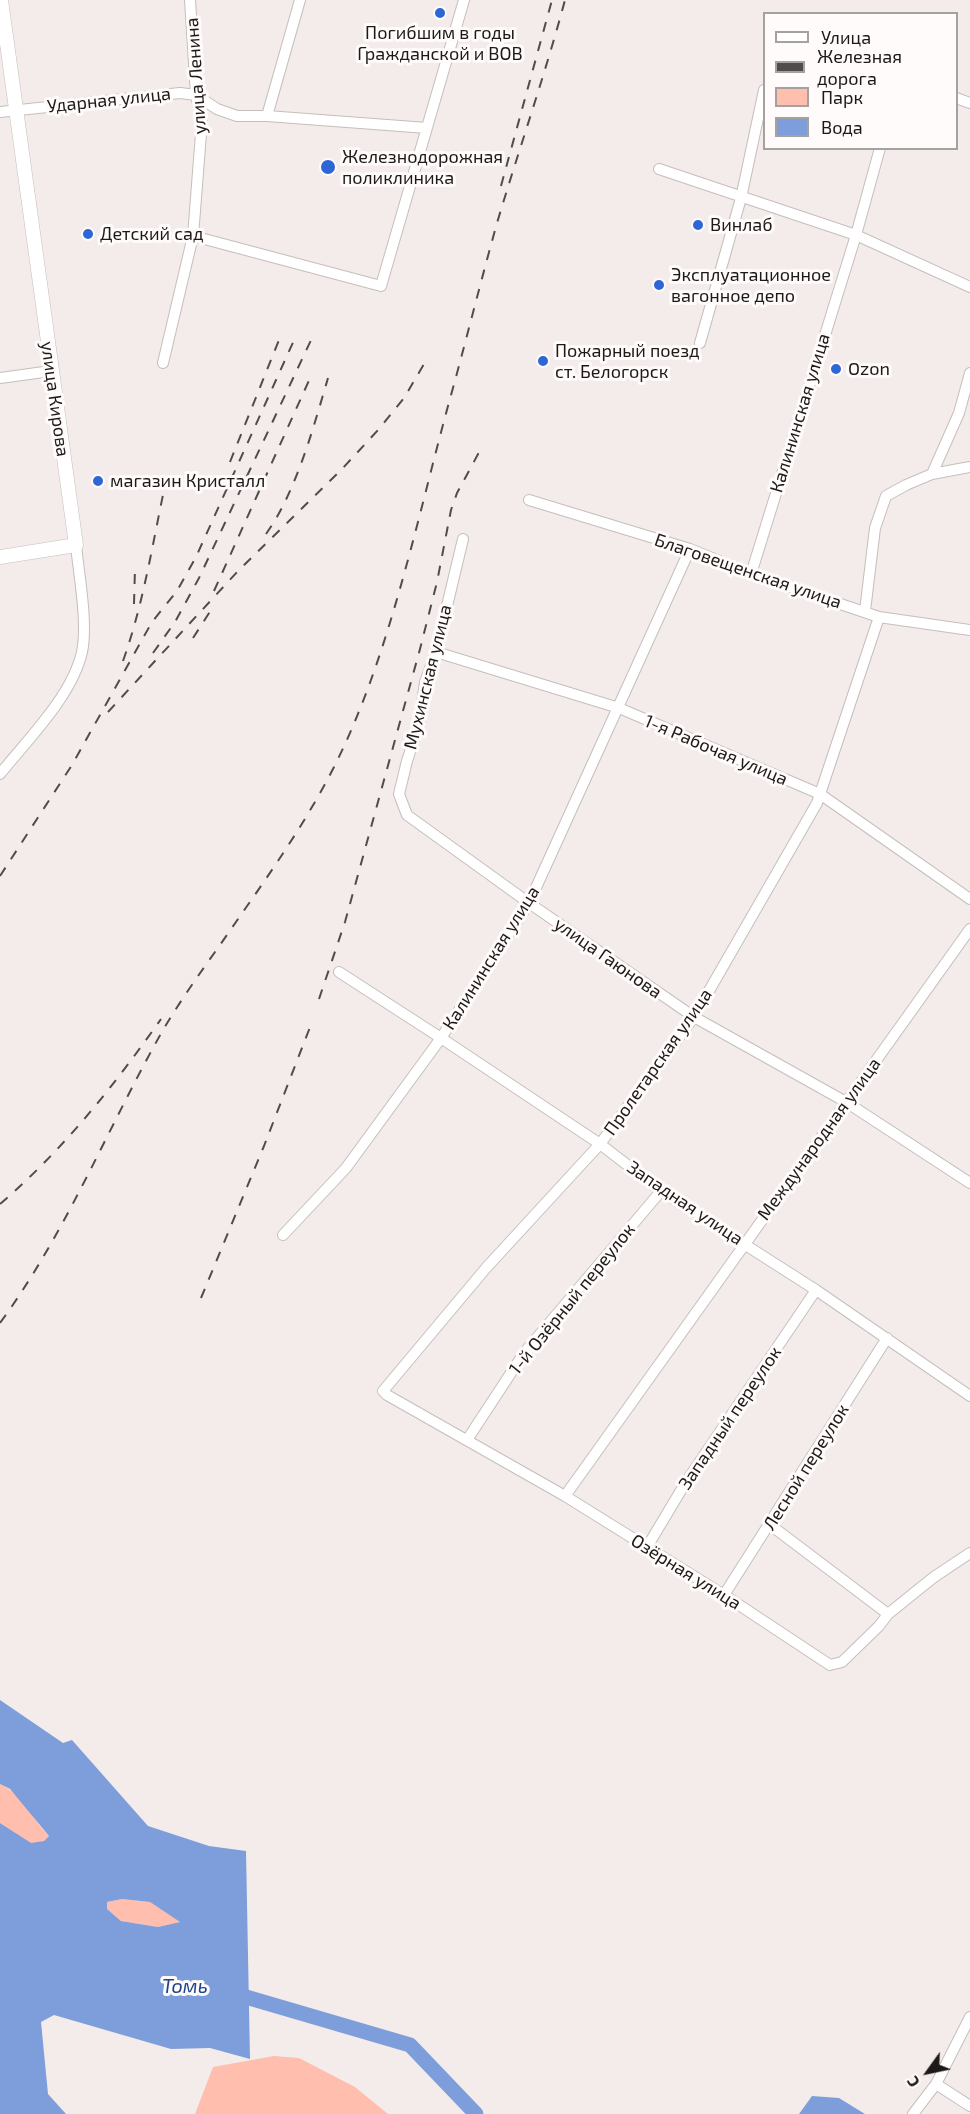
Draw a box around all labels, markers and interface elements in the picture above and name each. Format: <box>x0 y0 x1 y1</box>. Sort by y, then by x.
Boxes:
marker: Погибшим в годы Гражданской и ВОВ <box>433 6 447 20</box>
legend <box>763 12 958 150</box>
street label: улица Ленина <box>181 17 211 135</box>
place label: Погибшим в годы Гражданской и ВОВ <box>357 22 523 64</box>
text: Улица <box>821 26 871 48</box>
text: Железная дорога <box>817 45 902 89</box>
street label: Ударная улица <box>46 83 172 117</box>
text: Парк <box>821 86 863 108</box>
text: Вода <box>821 116 863 138</box>
place label: Железнодорожная поликлиника <box>342 146 503 188</box>
marker: Железнодорожная поликлиника <box>319 158 337 176</box>
place label: Винлаб <box>710 214 773 236</box>
marker: Винлаб <box>691 218 705 232</box>
place label: Детский сад <box>100 223 204 245</box>
marker: Детский сад <box>81 227 95 241</box>
place label: Эксплуатационное вагонное депо <box>671 264 831 306</box>
marker: Эксплуатационное вагонное депо <box>652 278 666 292</box>
street label: Калининская улица <box>765 331 835 495</box>
street label: улица Кирова <box>36 340 74 458</box>
place label: Пожарный поезд ст. Белогорск <box>555 340 700 382</box>
marker: Пожарный поезд ст. Белогорск <box>536 354 550 368</box>
place label: Ozon <box>848 358 890 380</box>
marker: Ozon <box>829 362 843 376</box>
place label: магазин Кристалл <box>110 470 265 492</box>
marker: магазин Кристалл <box>91 474 105 488</box>
street label: Благовещенская улица <box>652 529 844 613</box>
street label: Мухинская улица <box>400 602 456 752</box>
street label: 1-я Рабочая улица <box>641 710 791 790</box>
street label: Калининская улица <box>438 882 544 1034</box>
street label: улица Гаюнова <box>550 913 666 1003</box>
street label: Пролетарская улица <box>599 985 717 1139</box>
street label: Международная улица <box>753 1054 885 1224</box>
street label: Западная улица <box>623 1156 747 1250</box>
street label: 1-й Озёрный переулок <box>504 1219 640 1379</box>
street label: Западный переулок <box>674 1342 786 1494</box>
street label: Лесной переулок <box>758 1400 854 1534</box>
street label: Озёрная улица <box>627 1530 745 1614</box>
water label: Томь <box>162 1974 208 1998</box>
north arrow <box>898 2042 958 2102</box>
text: С <box>902 2073 923 2091</box>

